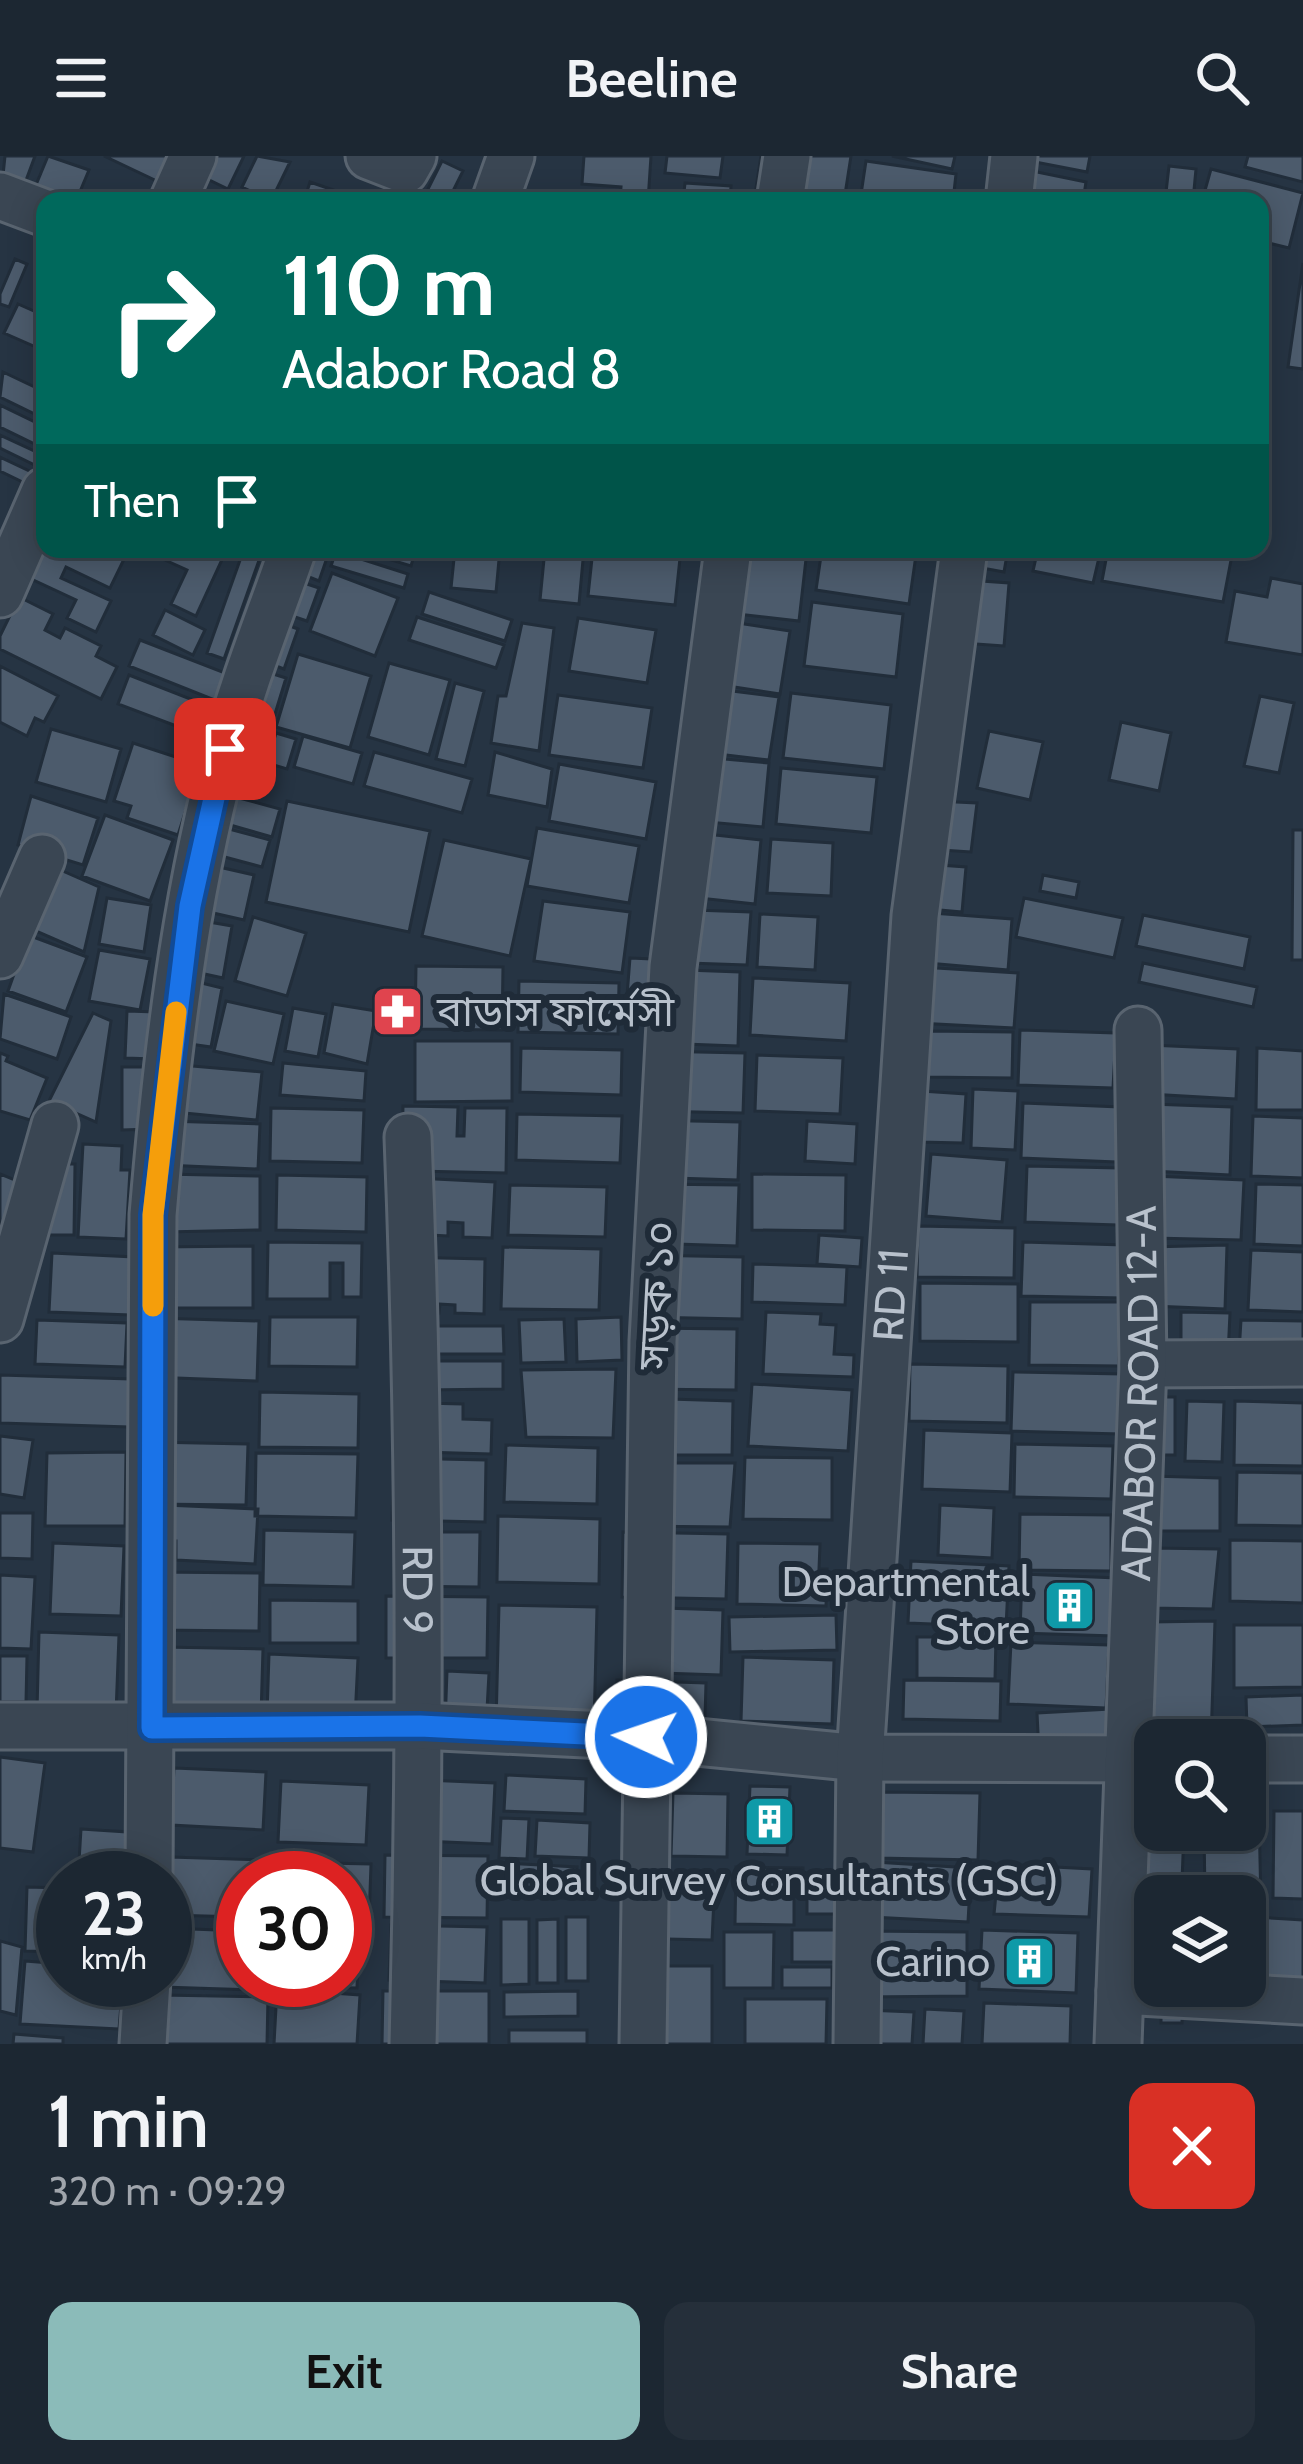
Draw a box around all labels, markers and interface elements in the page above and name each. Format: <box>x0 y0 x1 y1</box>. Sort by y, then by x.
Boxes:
icon: menu <box>48 45 114 111</box>
text: Beeline <box>565 45 738 111</box>
icon: search <box>1189 45 1255 111</box>
text: 110 m <box>282 234 495 336</box>
icon: right <box>84 240 240 396</box>
text: Adabor Road 8 <box>282 336 621 402</box>
icon: arrive <box>204 468 270 534</box>
text: Then <box>84 474 180 528</box>
pin <box>174 698 276 800</box>
icon: arrive <box>192 716 258 782</box>
pharmacy icon: বাডাস ফার্মেসী <box>370 983 426 1039</box>
place label: বাডাস ফার্মেসী <box>436 985 675 1037</box>
street label: ADABOR ROAD 12-A <box>1109 1205 1169 1582</box>
street label: সড়ক ১০ <box>626 1219 686 1372</box>
street label: RD 11 <box>861 1247 919 1343</box>
street label: RD 9 <box>392 1545 444 1635</box>
place label: Departmental Store <box>782 1555 1030 1655</box>
building icon: Departmental Store <box>1041 1577 1097 1633</box>
position arrow <box>583 1674 709 1800</box>
map controls <box>1134 1719 1266 2007</box>
button: search <box>1134 1719 1266 1851</box>
building icon: Global Survey Consultants (GSC) <box>741 1793 797 1849</box>
speed limit sign: 30 <box>216 1851 372 2007</box>
place label: Global Survey Consultants (GSC) <box>480 1854 1058 1906</box>
button: layers <box>1134 1875 1266 2007</box>
text: 23 <box>82 1877 146 1950</box>
building icon: Carino <box>1001 1933 1057 1989</box>
place label: Carino <box>875 1935 990 1987</box>
text: km/h <box>81 1940 147 1977</box>
text: 1 min <box>48 2078 209 2165</box>
button: close <box>1129 2083 1255 2209</box>
text: 320 m · 09:29 <box>48 2167 287 2215</box>
button: Exit <box>48 2302 640 2440</box>
button: Share <box>664 2302 1255 2440</box>

